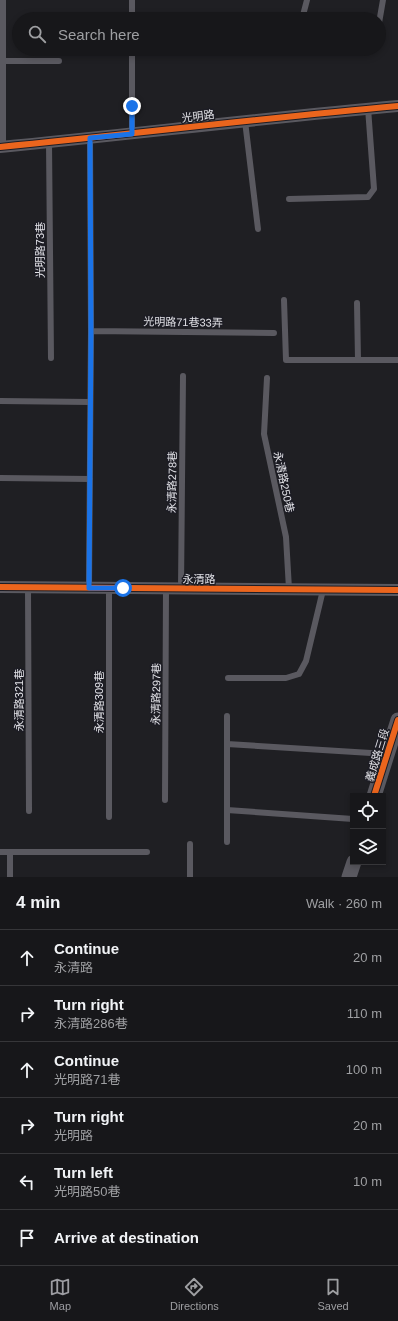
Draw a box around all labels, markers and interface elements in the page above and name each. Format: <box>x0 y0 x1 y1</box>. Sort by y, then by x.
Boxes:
search box <box>12 12 386 56</box>
icon: search <box>26 23 48 45</box>
text: Search here <box>58 26 140 43</box>
route end <box>123 97 141 115</box>
street label: 光明路 <box>181 108 215 124</box>
street label: 光明路73巷 <box>34 222 46 278</box>
street label: 光明路71巷33弄 <box>143 315 223 329</box>
street label: 永清路250巷 <box>272 450 296 514</box>
street label: 永清路278巷 <box>165 451 179 513</box>
street label: 永清路 <box>183 573 216 585</box>
route start <box>114 579 132 597</box>
street label: 永清路297巷 <box>149 663 163 725</box>
street label: 永清路321巷 <box>13 669 25 731</box>
street label: 永清路309巷 <box>93 671 105 733</box>
street label: 義成路三段 <box>363 727 391 783</box>
map controls <box>350 793 386 865</box>
button: locate <box>350 793 386 829</box>
button: layers <box>350 829 386 865</box>
text: 4 min <box>16 893 60 912</box>
text: Walk · 260 m <box>306 896 382 911</box>
text: Continue <box>54 940 119 957</box>
icon: ahead <box>16 947 38 969</box>
text: 20 m <box>353 950 382 965</box>
text: 永清路 <box>54 960 93 975</box>
text: Turn right <box>54 996 124 1013</box>
icon: right <box>16 1003 38 1025</box>
text: 110 m <box>347 1006 382 1021</box>
text: 永清路286巷 <box>54 1016 128 1031</box>
text: Continue <box>54 1052 119 1069</box>
icon: ahead <box>16 1059 38 1081</box>
text: 100 m <box>346 1062 382 1077</box>
text: 光明路71巷 <box>54 1072 120 1087</box>
text: Turn right <box>54 1108 124 1125</box>
icon: right <box>16 1115 38 1137</box>
text: 20 m <box>353 1118 382 1133</box>
text: 光明路 <box>54 1128 93 1143</box>
text: Turn left <box>54 1164 113 1181</box>
icon: left <box>16 1171 38 1193</box>
text: 10 m <box>353 1174 382 1189</box>
text: 光明路50巷 <box>54 1184 120 1199</box>
icon: arrive <box>16 1227 38 1249</box>
text: Arrive at destination <box>54 1229 199 1246</box>
tab: Map <box>49 1276 71 1312</box>
tab: Directions <box>170 1276 219 1312</box>
tab: Saved <box>317 1276 349 1312</box>

